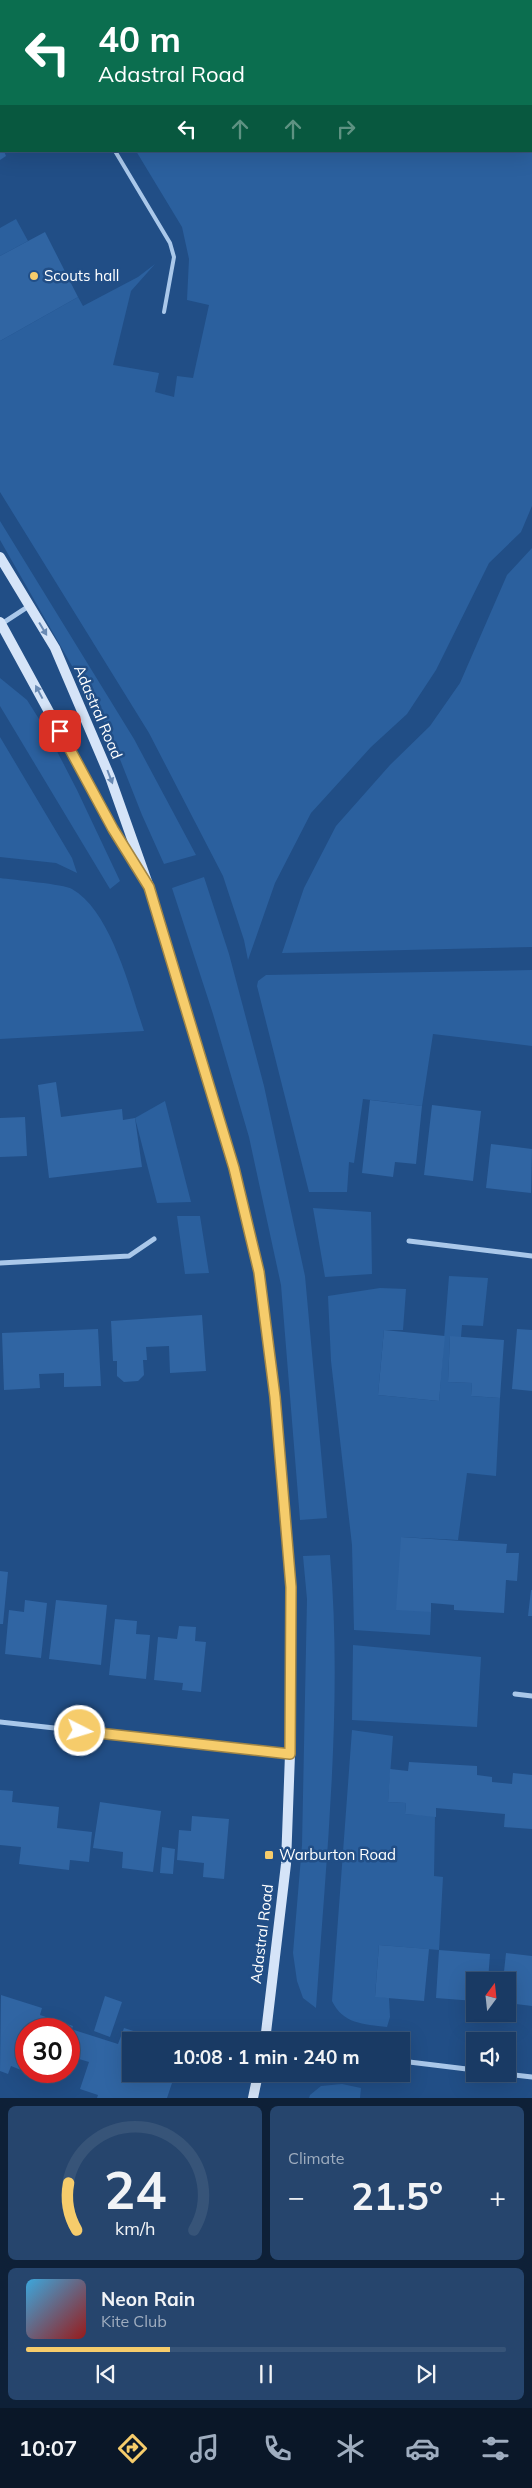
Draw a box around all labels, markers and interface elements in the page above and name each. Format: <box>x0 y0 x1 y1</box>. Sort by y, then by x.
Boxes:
text: 40 m <box>98 17 181 61</box>
icon: left <box>15 20 80 85</box>
text: Adastral Road <box>98 60 245 88</box>
icon: left <box>173 115 201 143</box>
icon: ahead <box>226 115 254 143</box>
icon: ahead <box>279 115 307 143</box>
icon: right <box>332 115 360 143</box>
place label: Scouts hall <box>44 266 119 285</box>
marker: Scouts hall <box>28 270 40 282</box>
one-way arrow <box>39 623 48 636</box>
street label: Adastral Road <box>70 662 127 762</box>
one-way arrow <box>35 685 43 699</box>
pin <box>39 710 81 752</box>
icon: arrive <box>46 717 74 745</box>
one-way arrow <box>106 770 114 785</box>
position arrow <box>53 1704 105 1756</box>
place label: Warburton Road <box>279 1845 396 1864</box>
marker: Warburton Road <box>263 1849 275 1861</box>
street label: Adastral Road <box>246 1883 277 1985</box>
north arrow <box>466 1972 516 2022</box>
map controls <box>466 1972 516 2082</box>
speed limit sign: 30 <box>15 2018 80 2083</box>
button: sound <box>466 2032 516 2082</box>
text: 10:08 · 1 min · 240 m <box>172 2045 360 2069</box>
text: Climate <box>288 2148 344 2168</box>
text: 24 <box>104 2157 166 2222</box>
text: 21.5° <box>351 2172 443 2220</box>
text: − <box>288 2179 305 2214</box>
text: + <box>489 2179 506 2214</box>
text: km/h <box>115 2217 155 2239</box>
text: Neon Rain <box>101 2287 195 2311</box>
text: Kite Club <box>101 2311 167 2331</box>
icon: previous <box>92 2360 120 2388</box>
icon: pause <box>252 2360 280 2388</box>
icon: next <box>412 2360 440 2388</box>
icon: directions <box>115 2431 150 2466</box>
icon: music <box>187 2431 222 2466</box>
icon: phone <box>260 2431 295 2466</box>
icon: climate <box>333 2431 368 2466</box>
icon: car <box>405 2431 440 2466</box>
icon: filters <box>478 2431 513 2466</box>
text: 10:07 <box>19 2434 77 2462</box>

